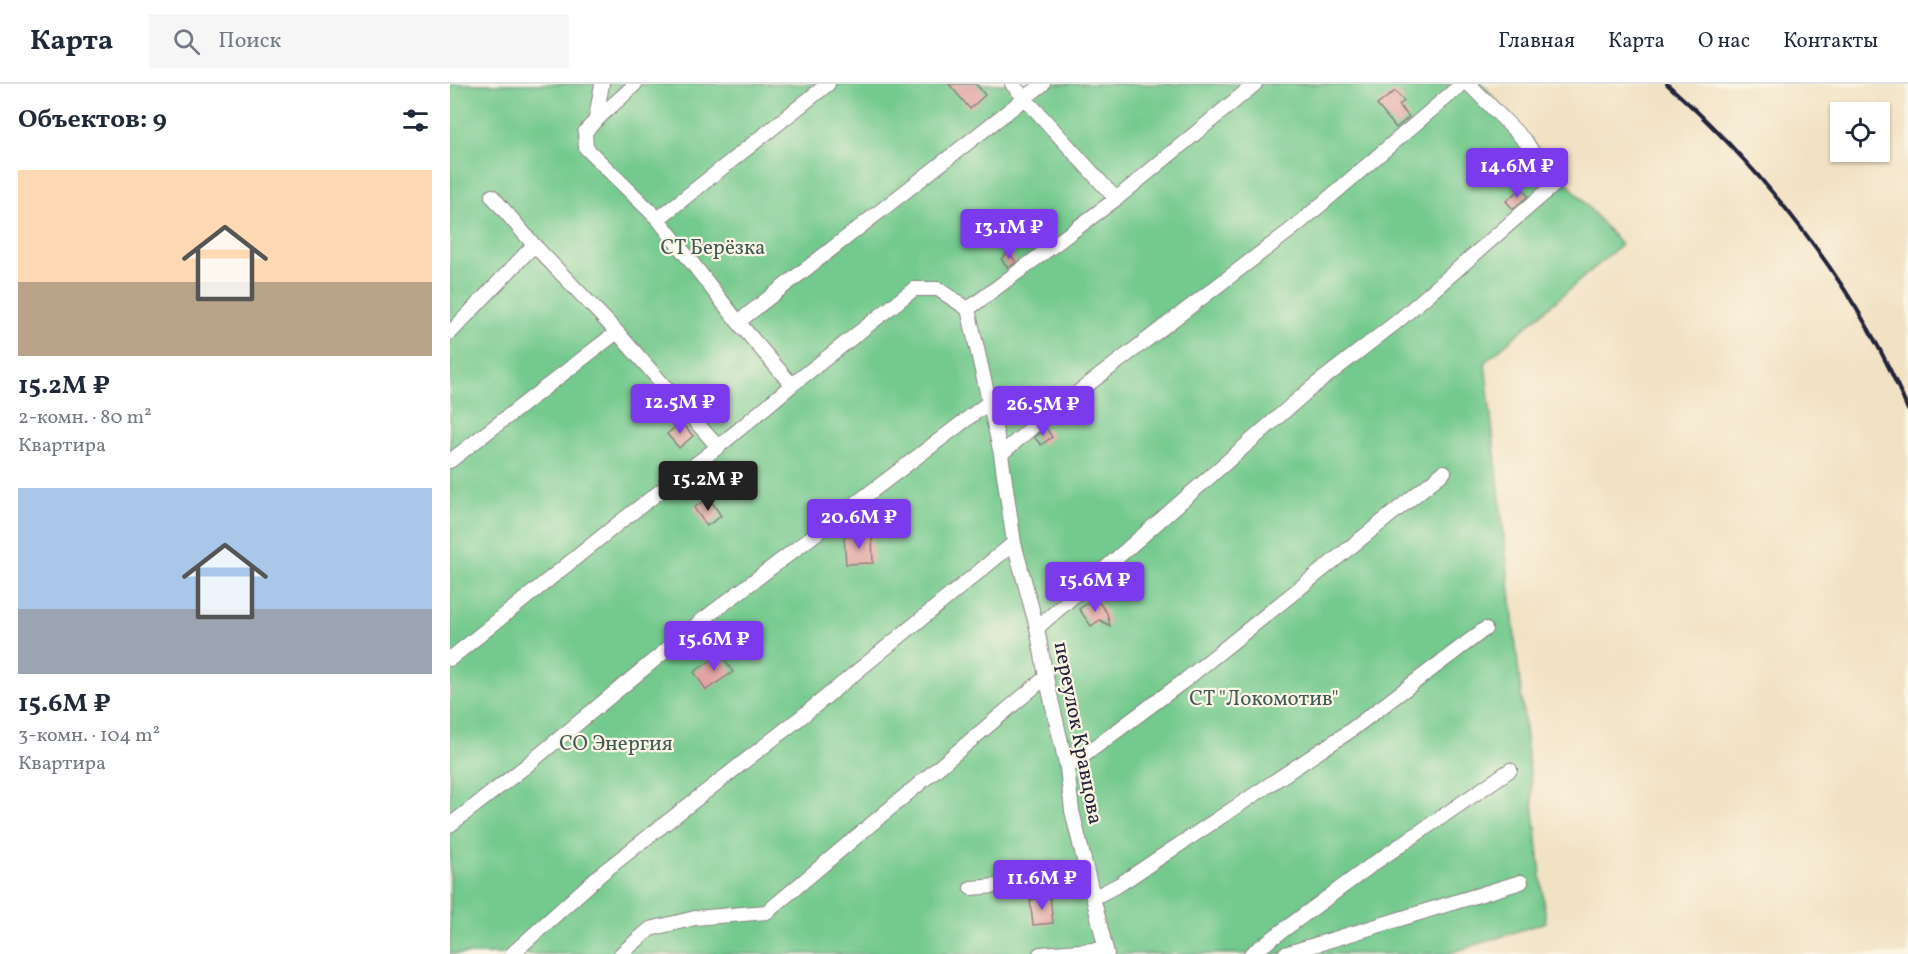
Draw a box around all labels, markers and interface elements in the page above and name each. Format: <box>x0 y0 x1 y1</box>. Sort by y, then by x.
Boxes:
search box <box>149 14 569 68</box>
text: Карта <box>30 22 113 61</box>
icon: search <box>170 25 203 58</box>
text: Поиск <box>218 26 281 57</box>
text: Главная <box>1498 27 1575 56</box>
text: Карта <box>1608 27 1665 56</box>
text: О нас <box>1698 27 1750 56</box>
text: Контакты <box>1783 27 1878 56</box>
text: Объектов: 9 <box>18 102 167 138</box>
map controls <box>1830 102 1890 162</box>
button: locate <box>1830 102 1890 162</box>
icon: filters <box>399 104 432 137</box>
pin: 14.6M ₽ <box>1462 148 1572 199</box>
text: 14.6M ₽ <box>1480 153 1554 181</box>
icon: home <box>171 209 279 317</box>
pin: 13.1M ₽ <box>954 209 1064 260</box>
text: 13.1M ₽ <box>975 214 1044 242</box>
park label: СТ Берёзка <box>660 234 766 263</box>
text: 15.2M ₽ <box>18 368 110 404</box>
pin: 12.5M ₽ <box>625 384 735 435</box>
pin: 26.5M ₽ <box>988 386 1098 437</box>
text: 12.5M ₽ <box>645 389 715 417</box>
text: 26.5M ₽ <box>1006 391 1080 419</box>
text: 2-комн. · 80 m² <box>18 404 152 432</box>
text: Квартира <box>18 432 106 460</box>
pin: 15.2M ₽ <box>653 461 763 512</box>
text: 15.2M ₽ <box>673 466 743 494</box>
pin: 20.6M ₽ <box>804 499 914 550</box>
text: 20.6M ₽ <box>821 504 897 532</box>
icon: home <box>171 527 279 635</box>
pin: 15.6M ₽ <box>1040 562 1150 613</box>
text: 15.6M ₽ <box>1059 567 1131 595</box>
pin: 15.6M ₽ <box>659 621 769 672</box>
text: 15.6M ₽ <box>678 626 750 654</box>
street label: переулок Кравцова <box>1046 640 1109 827</box>
park label: СТ "Локомотив" <box>1189 685 1339 714</box>
text: 15.6M ₽ <box>18 686 111 722</box>
text: 3-комн. · 104 m² <box>18 722 160 750</box>
park label: СО Энергия <box>559 730 673 759</box>
text: Квартира <box>18 750 106 778</box>
pin: 11.6M ₽ <box>987 860 1097 911</box>
text: 11.6M ₽ <box>1007 865 1077 893</box>

